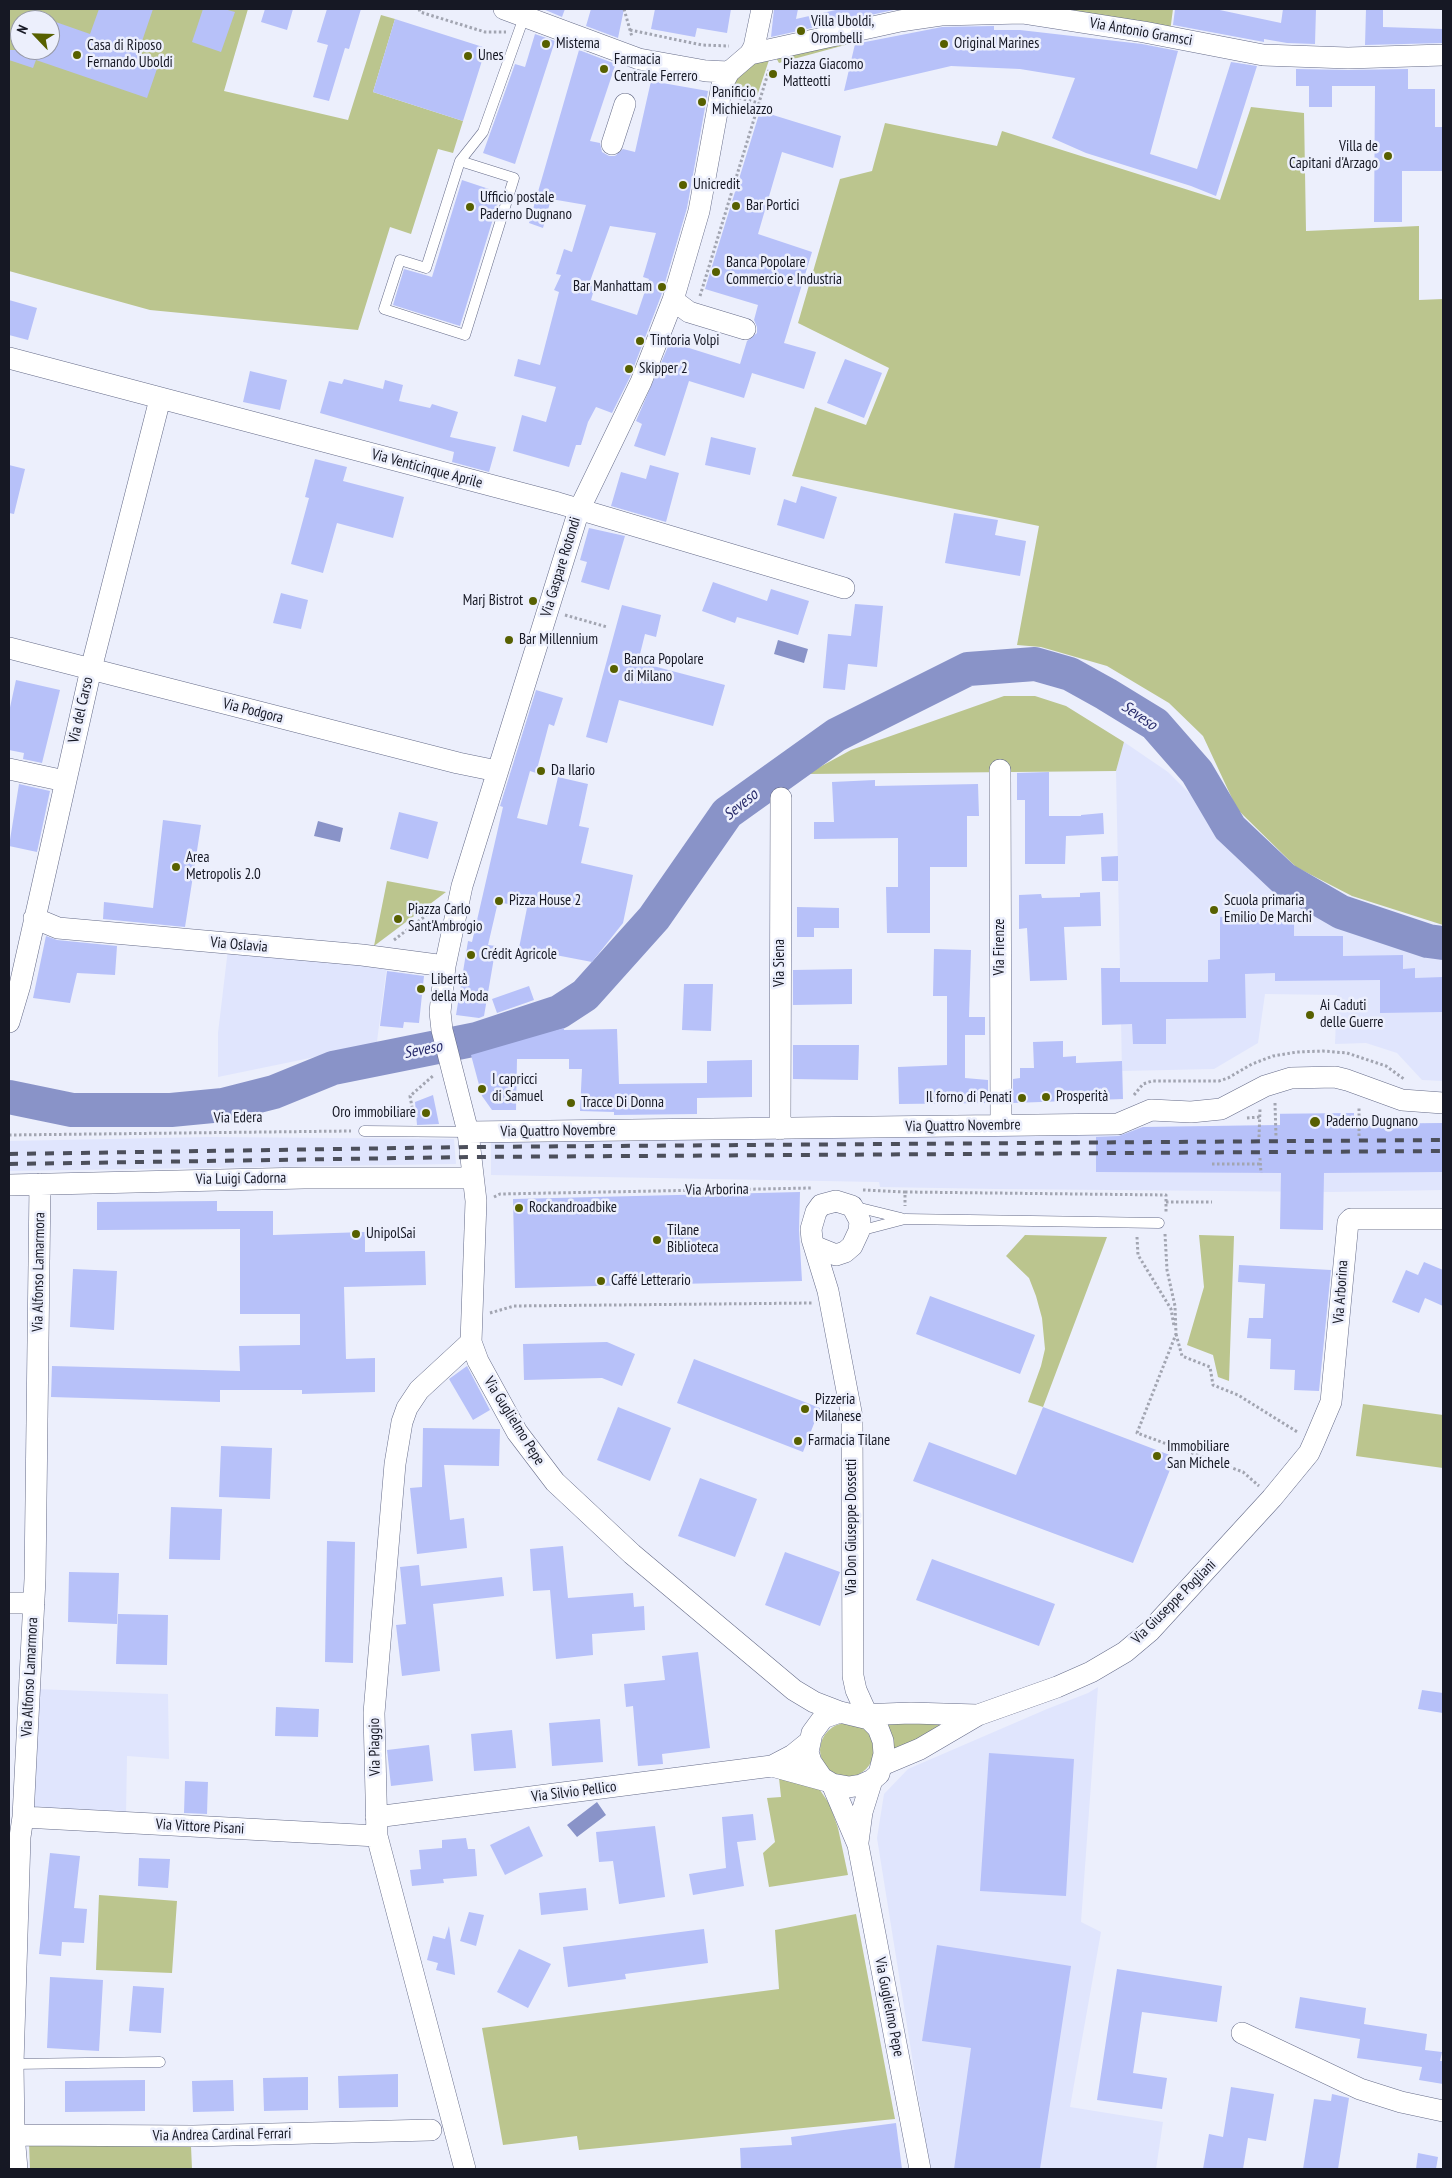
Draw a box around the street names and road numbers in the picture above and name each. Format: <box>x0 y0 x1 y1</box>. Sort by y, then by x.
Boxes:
street label: Via Antonio Gramsci <box>1088 14 1194 50</box>
street label: Via Venticinque Aprile <box>370 446 484 492</box>
street label: Via Gaspare Rotondi <box>537 515 585 619</box>
street label: Via del Carso <box>65 675 97 745</box>
street label: Via Podgora <box>221 695 285 727</box>
street label: Via Firenze <box>991 918 1009 976</box>
street label: Via Oslavia <box>210 934 268 956</box>
street label: Via Siena <box>771 939 789 987</box>
street label: Via Edera <box>214 1109 262 1127</box>
street label: Via Quattro Novembre <box>905 1116 1021 1136</box>
street label: Via Quattro Novembre <box>500 1121 616 1141</box>
street label: Via Luigi Cadorna <box>196 1169 286 1189</box>
street label: Via Arborina <box>685 1180 749 1200</box>
street label: Via Alfonso Lamarmora <box>29 1212 49 1332</box>
street label: Via Arborina <box>1330 1260 1352 1324</box>
street label: Via Guglielmo Pepe <box>480 1373 548 1469</box>
street label: Via Don Giuseppe Dossetti <box>843 1459 861 1595</box>
street label: Via Giuseppe Pogliani <box>1128 1556 1220 1648</box>
street label: Via Alfonso Lamarmora <box>18 1617 42 1737</box>
street label: Via Piaggio <box>365 1718 385 1776</box>
street label: Via Silvio Pellico <box>530 1778 618 1806</box>
street label: Via Vittore Pisani <box>155 1816 245 1838</box>
street label: Via Guglielmo Pepe <box>871 1956 907 2058</box>
street label: Via Andrea Cardinal Ferrari <box>152 2125 292 2145</box>

